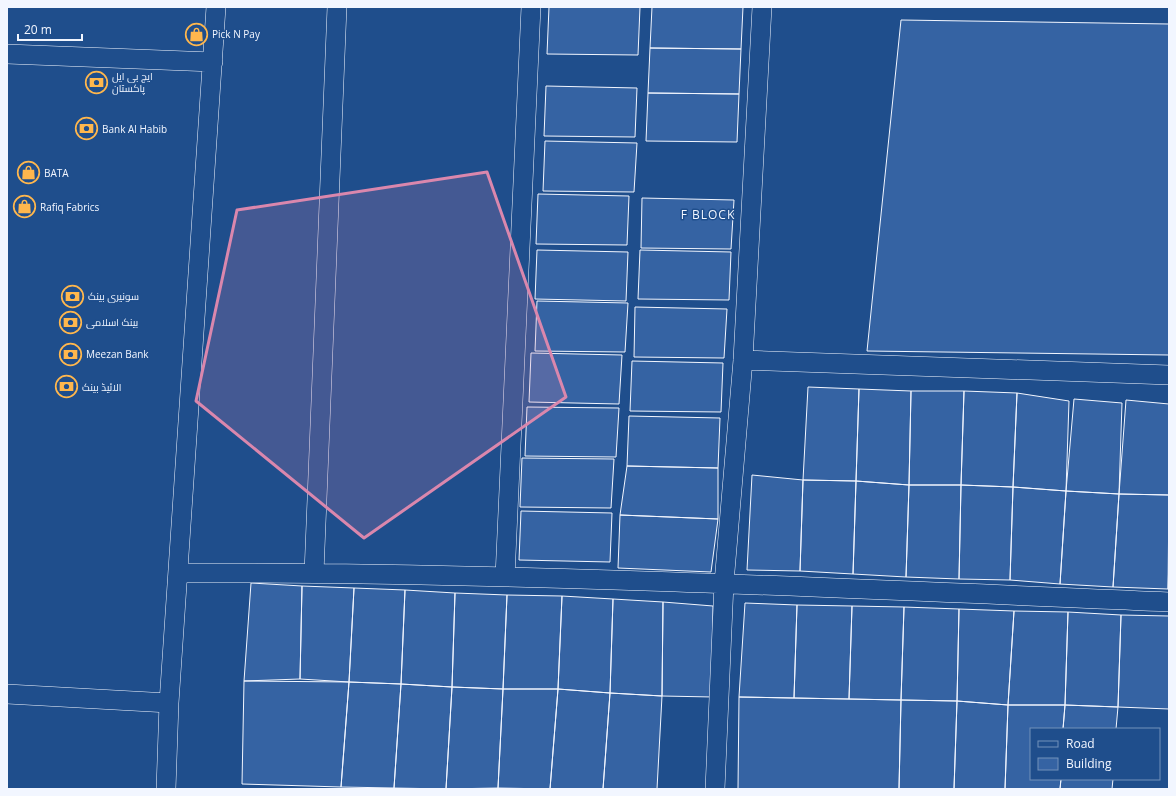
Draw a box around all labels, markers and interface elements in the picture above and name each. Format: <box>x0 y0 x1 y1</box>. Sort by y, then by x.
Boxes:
scale bar <box>18 16 82 42</box>
text: 20 m <box>24 21 52 38</box>
shop icon: Pick N Pay <box>183 21 209 47</box>
place label: Pick N Pay <box>212 27 261 41</box>
bank icon: ایچ بی ایل پاکستان <box>83 69 109 95</box>
place label: ایچ بی ایل پاکستان <box>112 69 153 95</box>
bank icon: Bank Al Habib <box>73 116 99 142</box>
place label: Bank Al Habib <box>102 122 167 136</box>
shop icon: BATA <box>16 160 42 186</box>
place label: BATA <box>44 166 69 180</box>
shop icon: Rafiq Fabrics <box>12 194 38 220</box>
place label: Rafiq Fabrics <box>40 200 100 214</box>
district label: F BLOCK <box>681 206 735 223</box>
bank icon: سونیری بینک <box>60 283 86 309</box>
place label: سونیری بینک <box>88 289 139 303</box>
bank icon: بینک اسلامی <box>58 309 84 335</box>
place label: بینک اسلامی <box>86 315 138 329</box>
bank icon: Meezan Bank <box>57 341 83 367</box>
place label: Meezan Bank <box>86 347 149 361</box>
bank icon: الائیڈ بینک <box>54 374 80 400</box>
place label: الائیڈ بینک <box>82 380 121 394</box>
legend <box>1030 728 1160 780</box>
text: Road <box>1066 735 1095 752</box>
text: Building <box>1066 755 1112 772</box>

